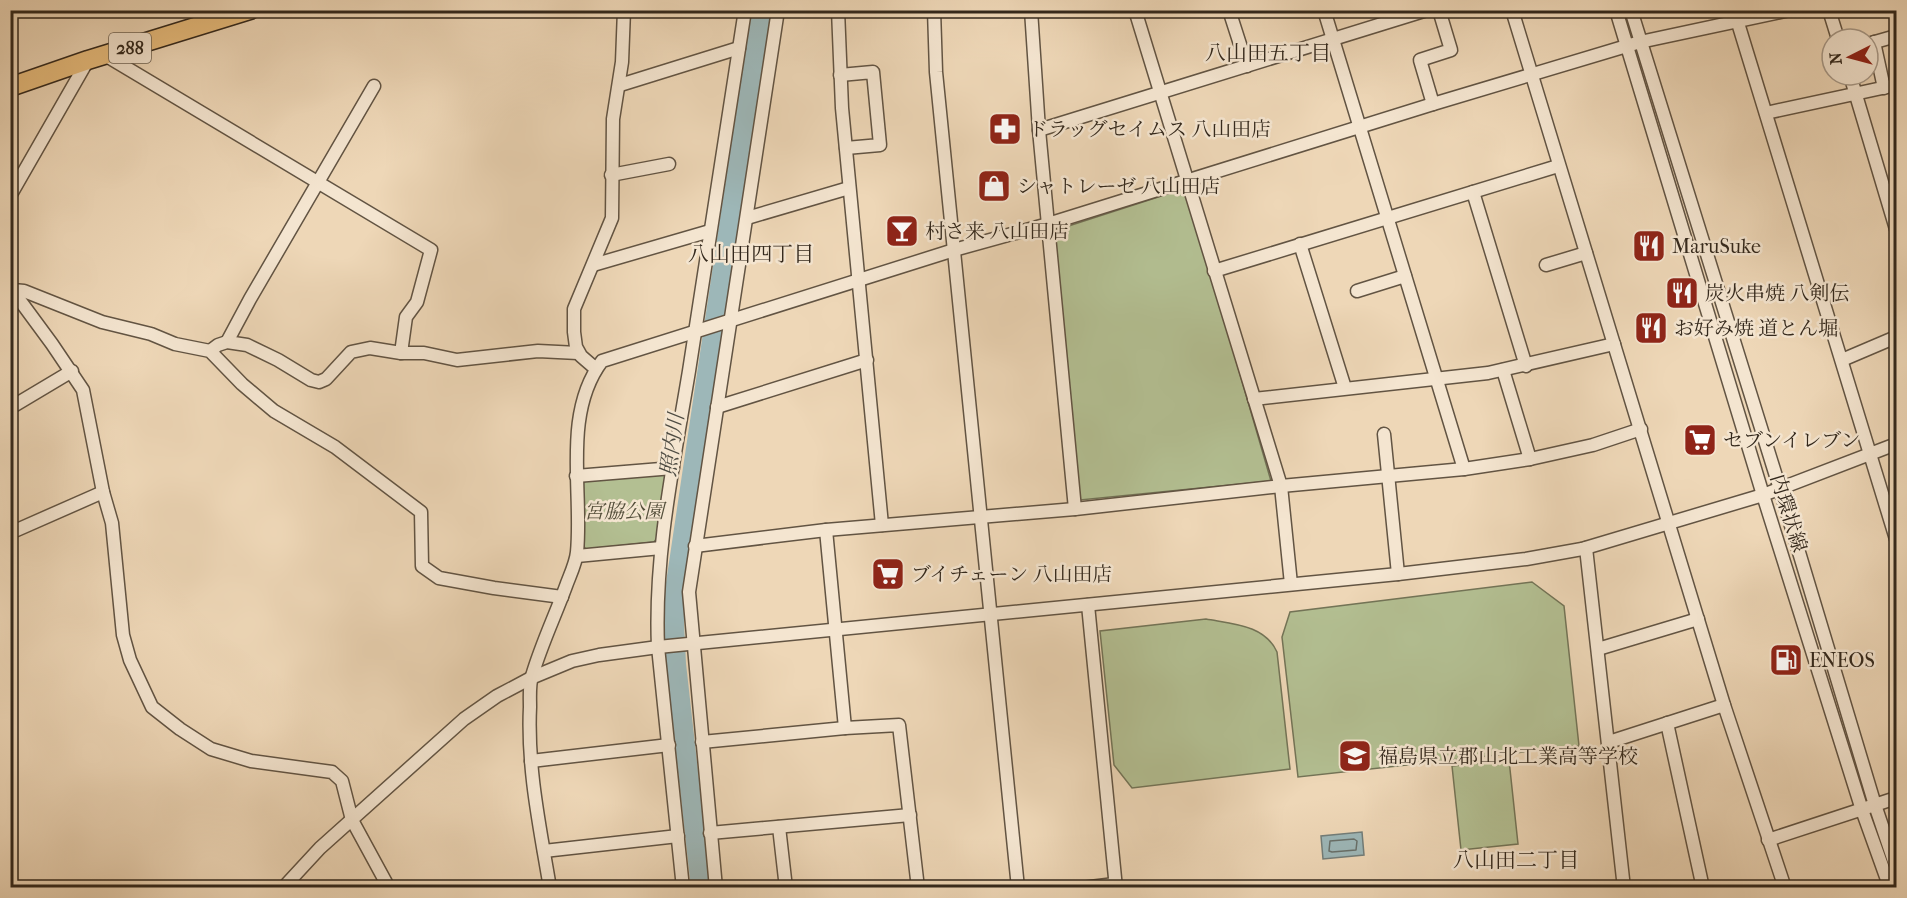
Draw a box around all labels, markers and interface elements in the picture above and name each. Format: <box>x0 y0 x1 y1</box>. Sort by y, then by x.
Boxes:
north arrow <box>1820 27 1880 87</box>
road number: 288 <box>109 33 151 63</box>
district label: 八山田五丁目 <box>1205 41 1331 65</box>
text: N <box>1825 51 1846 66</box>
pharmacy icon: ドラッグセイムス 八山田店 <box>987 111 1023 147</box>
place label: ドラッグセイムス 八山田店 <box>1028 118 1271 141</box>
shop icon: シャトレーゼ 八山田店 <box>976 168 1012 204</box>
place label: シャトレーゼ 八山田店 <box>1017 175 1221 198</box>
bar icon: 村さ来 八山田店 <box>884 213 920 249</box>
place label: 村さ来 八山田店 <box>925 220 1069 243</box>
restaurant icon: MaruSuke <box>1631 228 1667 264</box>
place label: MaruSuke <box>1672 235 1761 258</box>
district label: 八山田四丁目 <box>688 242 814 266</box>
restaurant icon: 炭火串焼 八剣伝 <box>1664 275 1700 311</box>
place label: 炭火串焼 八剣伝 <box>1705 282 1849 305</box>
restaurant icon: お好み焼 道とん堀 <box>1633 310 1669 346</box>
place label: お好み焼 道とん堀 <box>1674 317 1838 340</box>
water label: 照内川 <box>656 410 689 478</box>
supermarket icon: セブンイレブン <box>1682 422 1718 458</box>
place label: セブンイレブン <box>1723 429 1860 452</box>
street label: 内環状線 <box>1766 472 1811 555</box>
park label: 宮脇公園 <box>584 500 667 523</box>
supermarket icon: ブイチェーン 八山田店 <box>870 556 906 592</box>
place label: ブイチェーン 八山田店 <box>911 563 1113 586</box>
fuel station icon: ENEOS <box>1768 642 1804 678</box>
place label: ENEOS <box>1809 649 1875 672</box>
school or university icon: 福島県立郡山北工業高等学校 <box>1337 738 1373 774</box>
place label: 福島県立郡山北工業高等学校 <box>1378 745 1638 768</box>
district label: 八山田二丁目 <box>1453 848 1579 872</box>

